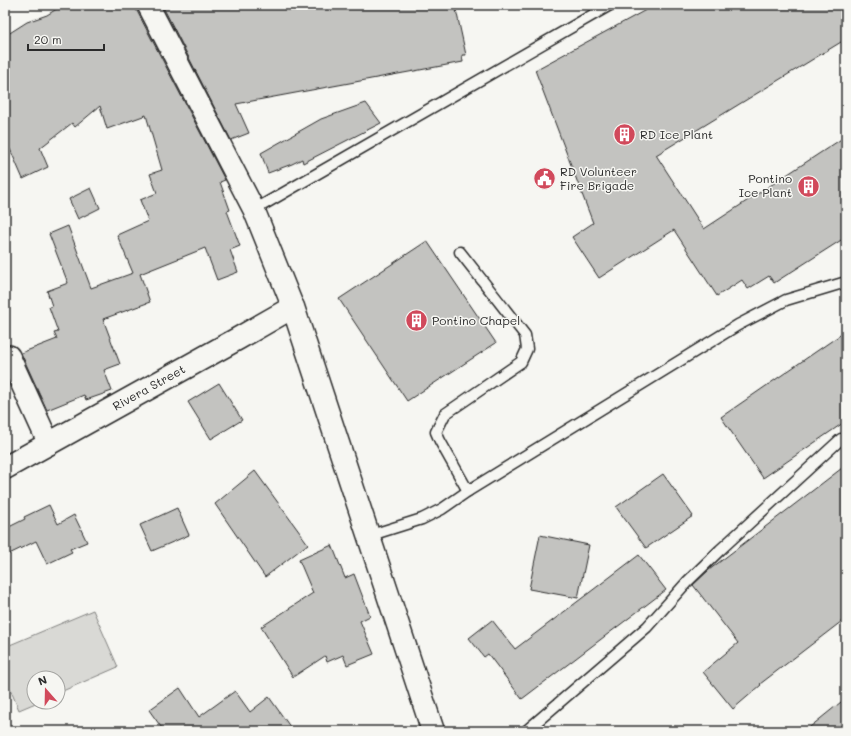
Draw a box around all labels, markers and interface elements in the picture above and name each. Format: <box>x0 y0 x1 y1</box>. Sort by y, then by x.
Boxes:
scale bar <box>28 26 104 52</box>
text: 20 m <box>34 31 62 47</box>
building icon: RD Ice Plant <box>612 122 638 148</box>
place label: RD Ice Plant <box>640 126 713 142</box>
place label: RD Volunteer Fire Brigade <box>560 163 637 193</box>
public building icon: RD Volunteer Fire Brigade <box>531 166 557 192</box>
place label: Pontino Ice Plant <box>739 170 792 200</box>
building icon: Pontino Ice Plant <box>795 173 821 199</box>
building icon: Pontino Chapel <box>404 308 430 334</box>
place label: Pontino Chapel <box>432 312 520 328</box>
street label: Rivera Street <box>110 360 188 414</box>
north arrow <box>26 670 66 710</box>
text: N <box>36 672 49 689</box>

